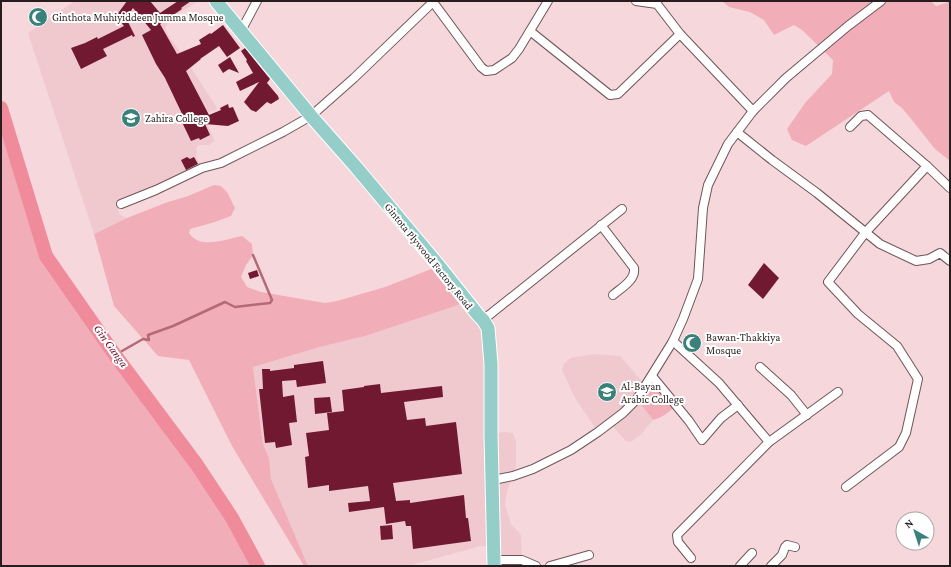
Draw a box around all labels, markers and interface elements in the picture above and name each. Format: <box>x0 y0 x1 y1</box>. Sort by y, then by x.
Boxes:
mosque icon: Ginthota Muhiyiddeen Jumma Mosque <box>27 6 49 28</box>
place label: Ginthota Muhiyiddeen Jumma Mosque <box>52 11 224 24</box>
school or university icon: Zahira College <box>120 107 142 129</box>
place label: Zahira College <box>145 112 208 125</box>
street label: Gintota Plywood Factory Road <box>382 201 476 312</box>
water label: Gin Ganga <box>91 322 131 370</box>
place label: Bawan-Thakkiya Mosque <box>706 331 780 357</box>
mosque icon: Bawan-Thakkiya Mosque <box>681 332 703 354</box>
place label: Al-Bayan Arabic College <box>621 380 684 406</box>
school or university icon: Al-Bayan Arabic College <box>596 381 618 403</box>
north arrow <box>895 511 935 551</box>
text: N <box>902 516 916 530</box>

